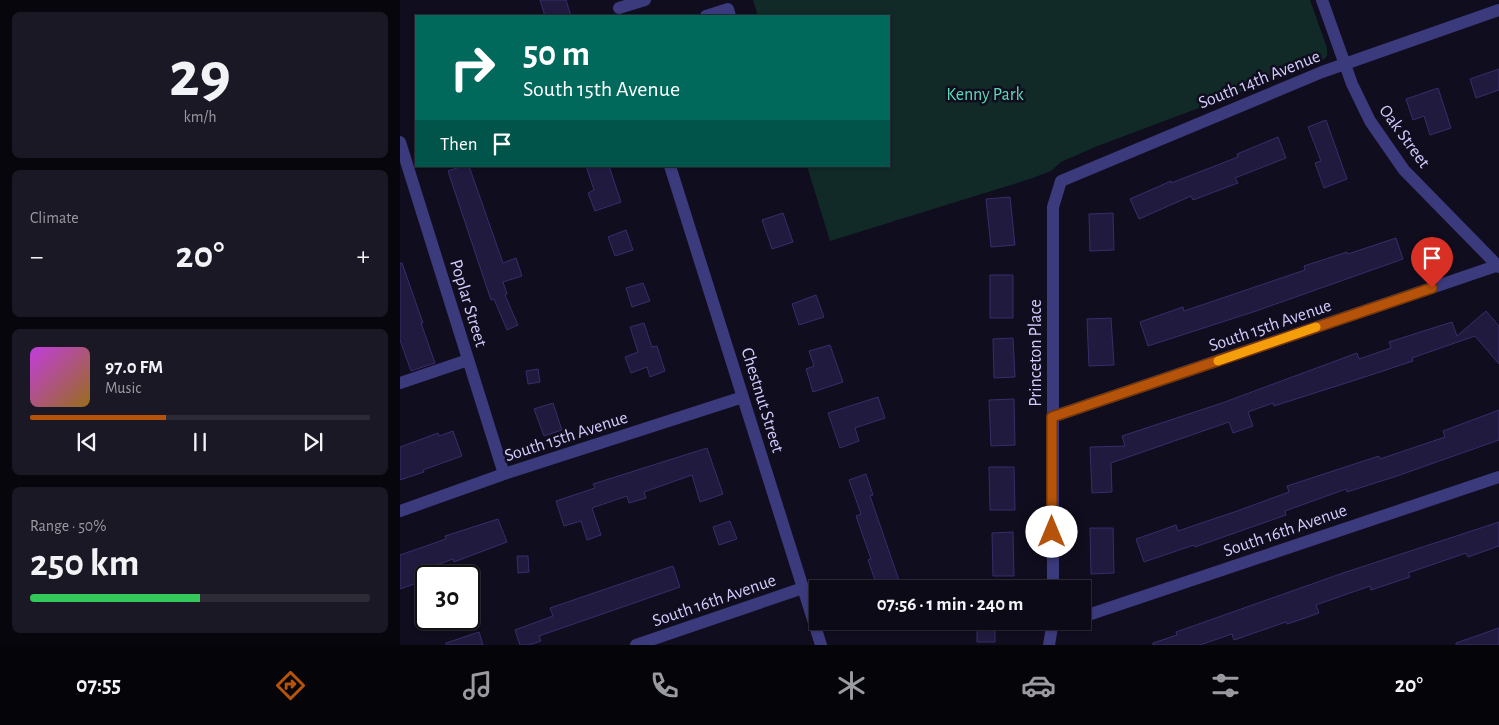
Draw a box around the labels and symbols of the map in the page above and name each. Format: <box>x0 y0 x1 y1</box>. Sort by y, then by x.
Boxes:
street label: South 14th Avenue <box>1196 47 1323 113</box>
park label: Kenny Park <box>946 86 1025 104</box>
street label: Oak Street <box>1375 102 1433 172</box>
pin <box>1411 237 1453 288</box>
street label: Poplar Street <box>446 257 490 349</box>
street label: South 15th Avenue <box>1207 297 1334 355</box>
street label: Princeton Place <box>1027 299 1045 407</box>
street label: Chestnut Street <box>738 346 787 455</box>
street label: South 15th Avenue <box>502 409 630 465</box>
street label: South 16th Avenue <box>1221 501 1349 561</box>
position arrow <box>1025 505 1077 557</box>
speed limit sign: 30 <box>415 565 480 630</box>
street label: South 16th Avenue <box>650 571 778 631</box>

